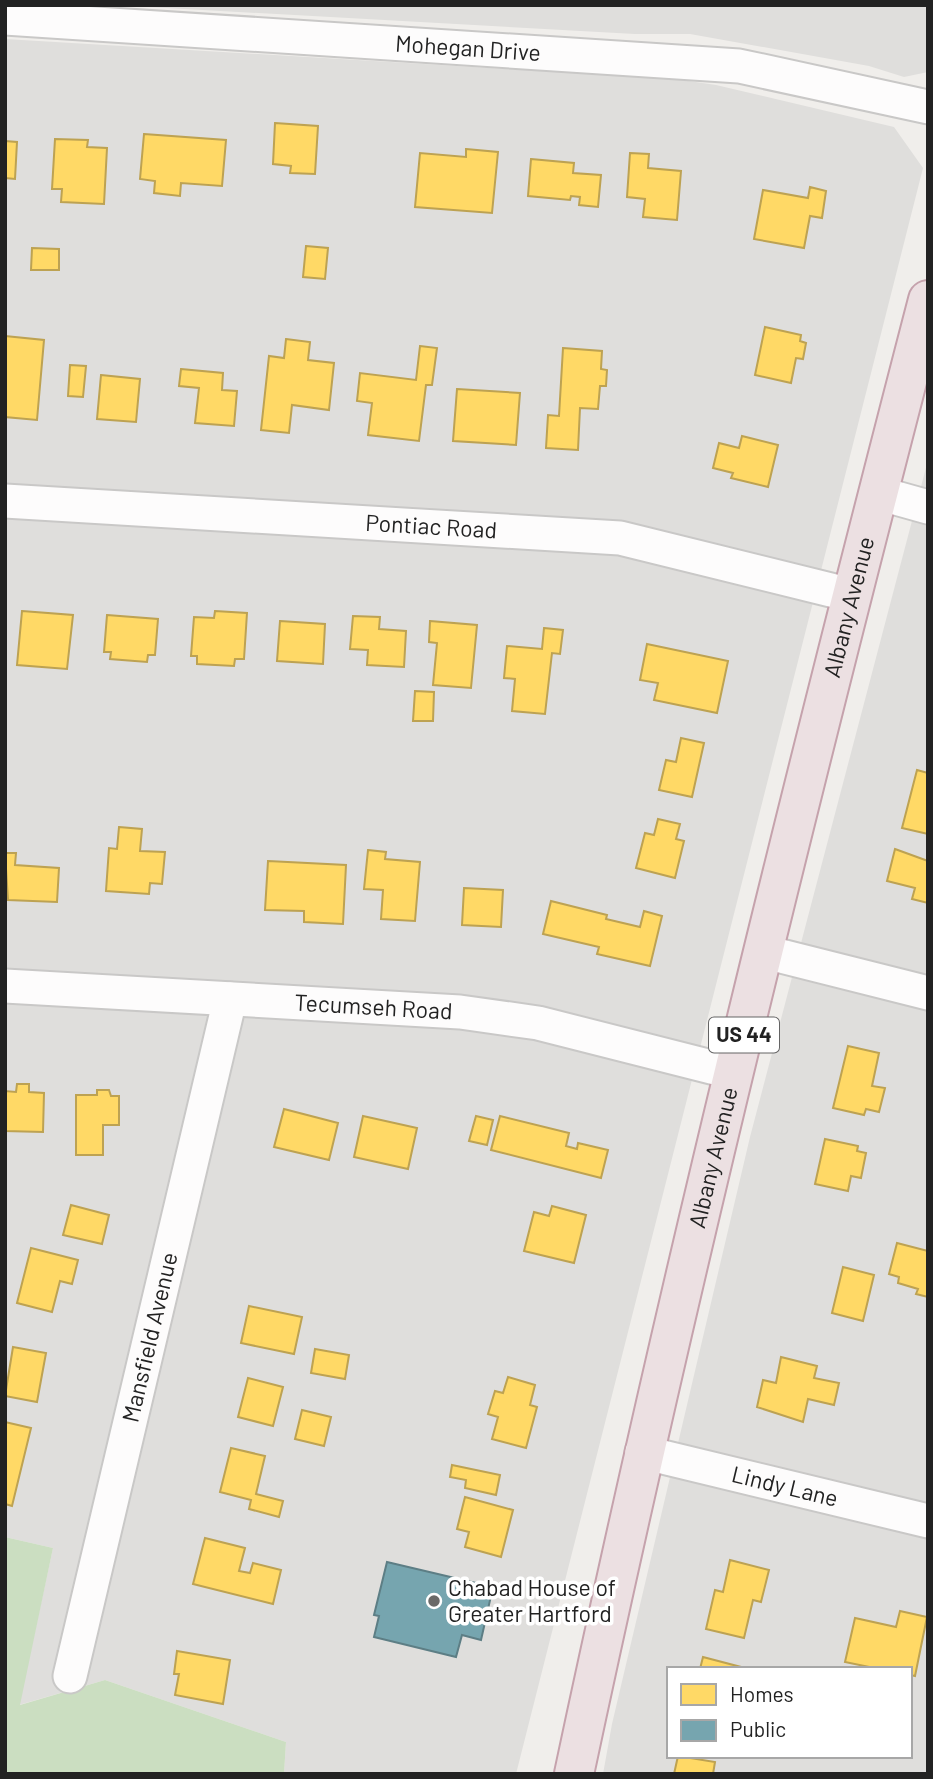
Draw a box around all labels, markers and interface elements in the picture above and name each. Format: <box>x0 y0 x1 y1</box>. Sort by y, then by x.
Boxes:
street label: Mohegan Drive <box>394 29 542 66</box>
street label: Pontiac Road <box>365 508 498 544</box>
street label: Albany Avenue <box>817 533 879 680</box>
street label: Tecumseh Road <box>294 988 453 1025</box>
road number: US 44 <box>709 1018 779 1052</box>
street label: Albany Avenue <box>682 1084 743 1231</box>
street label: Mansfield Avenue <box>115 1249 183 1425</box>
street label: Lindy Lane <box>729 1459 841 1512</box>
place label: Chabad House of Greater Hartford <box>448 1573 616 1627</box>
marker: Chabad House of Greater Hartford <box>426 1593 442 1609</box>
legend <box>667 1667 912 1758</box>
text: Homes <box>730 1681 794 1706</box>
text: Public <box>730 1716 786 1741</box>

